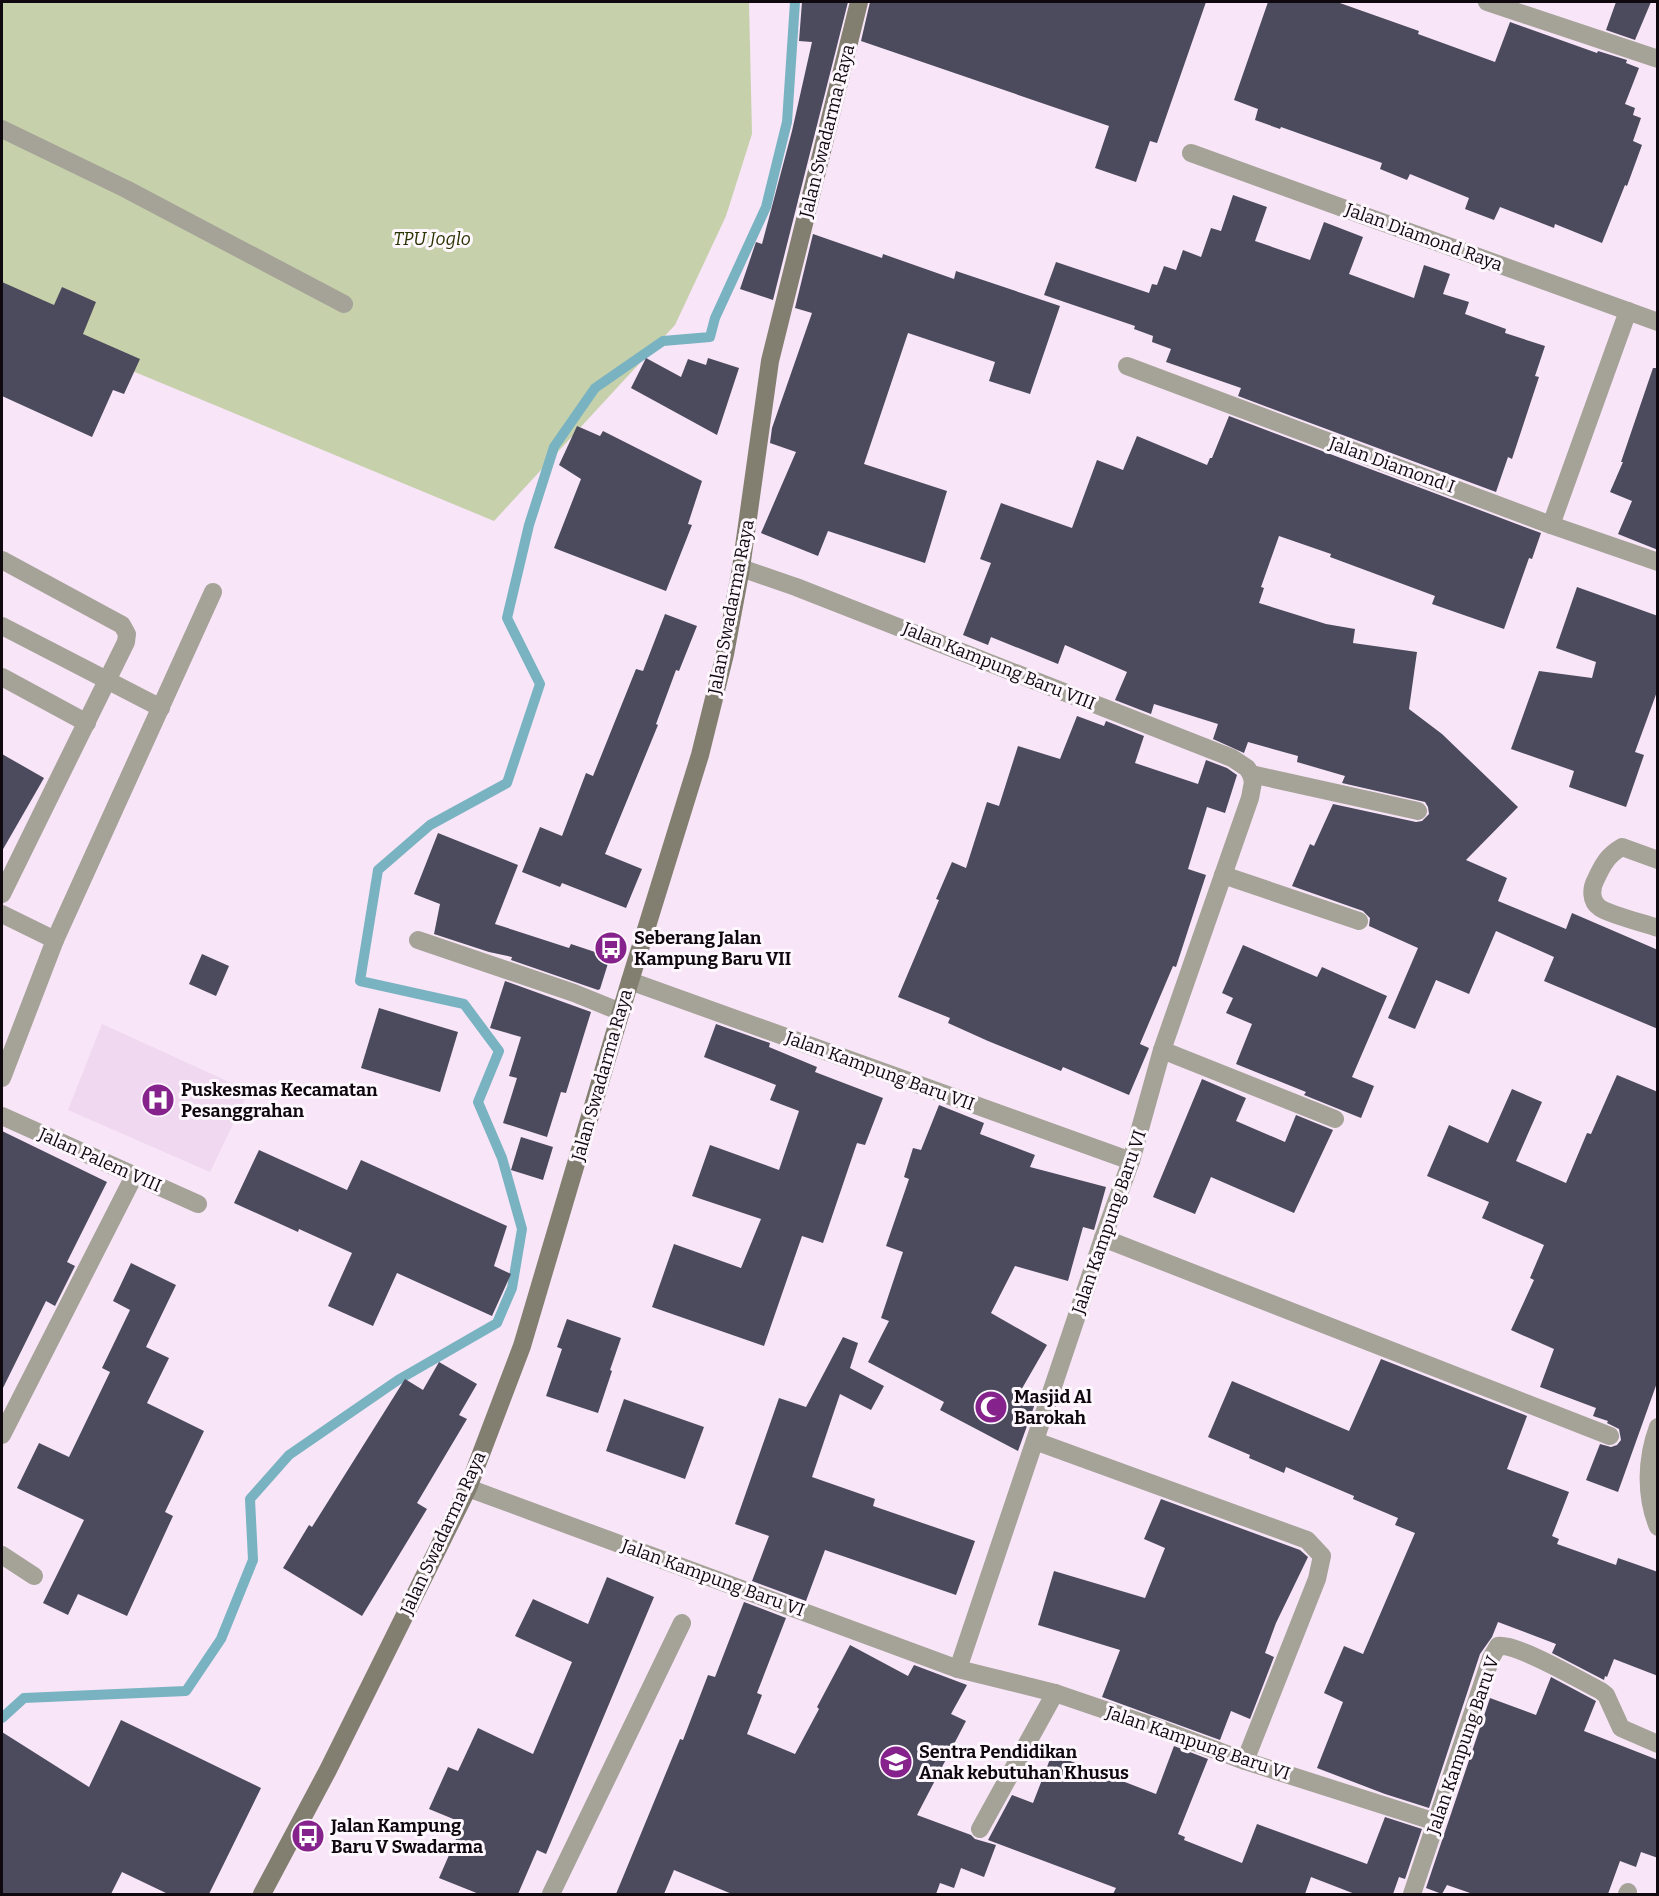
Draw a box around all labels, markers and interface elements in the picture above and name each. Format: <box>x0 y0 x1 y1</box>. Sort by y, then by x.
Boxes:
street label: Jalan Swadarma Raya <box>795 42 859 221</box>
street label: Jalan Diamond Raya <box>1341 198 1506 276</box>
park label: TPU Joglo <box>393 228 471 250</box>
street label: Jalan Diamond I <box>1325 432 1458 498</box>
street label: Jalan Swadarma Raya <box>703 518 759 697</box>
street label: Jalan Kampung Baru VIII <box>899 617 1099 715</box>
place label: Seberang Jalan Kampung Baru VII <box>634 927 791 970</box>
bus stop icon: Seberang Jalan Kampung Baru VII <box>593 930 629 966</box>
street label: Jalan Swadarma Raya <box>567 986 637 1164</box>
street label: Jalan Kampung Baru VII <box>782 1026 977 1115</box>
place label: Puskesmas Kecamatan Pesanggrahan <box>181 1079 378 1122</box>
hospital icon: Puskesmas Kecamatan Pesanggrahan <box>140 1082 176 1118</box>
street label: Jalan Palem VIII <box>34 1123 165 1197</box>
street label: Jalan Kampung Baru VI <box>1067 1127 1151 1318</box>
place label: Masjid Al Barokah <box>1014 1386 1092 1429</box>
mosque icon: Masjid Al Barokah <box>973 1389 1009 1425</box>
street label: Jalan Swadarma Raya <box>395 1448 491 1619</box>
street label: Jalan Kampung Baru VI <box>618 1534 808 1621</box>
street label: Jalan Kampung Baru V <box>1422 1652 1504 1838</box>
street label: Jalan Kampung Baru VI <box>1102 1701 1293 1785</box>
place label: Sentra Pendidikan Anak kebutuhan Khusus <box>919 1741 1129 1784</box>
school or university icon: Sentra Pendidikan Anak kebutuhan Khusus <box>878 1744 914 1780</box>
place label: Jalan Kampung Baru V Swadarma <box>330 1815 483 1858</box>
bus stop icon: Jalan Kampung Baru V Swadarma <box>290 1818 326 1854</box>

